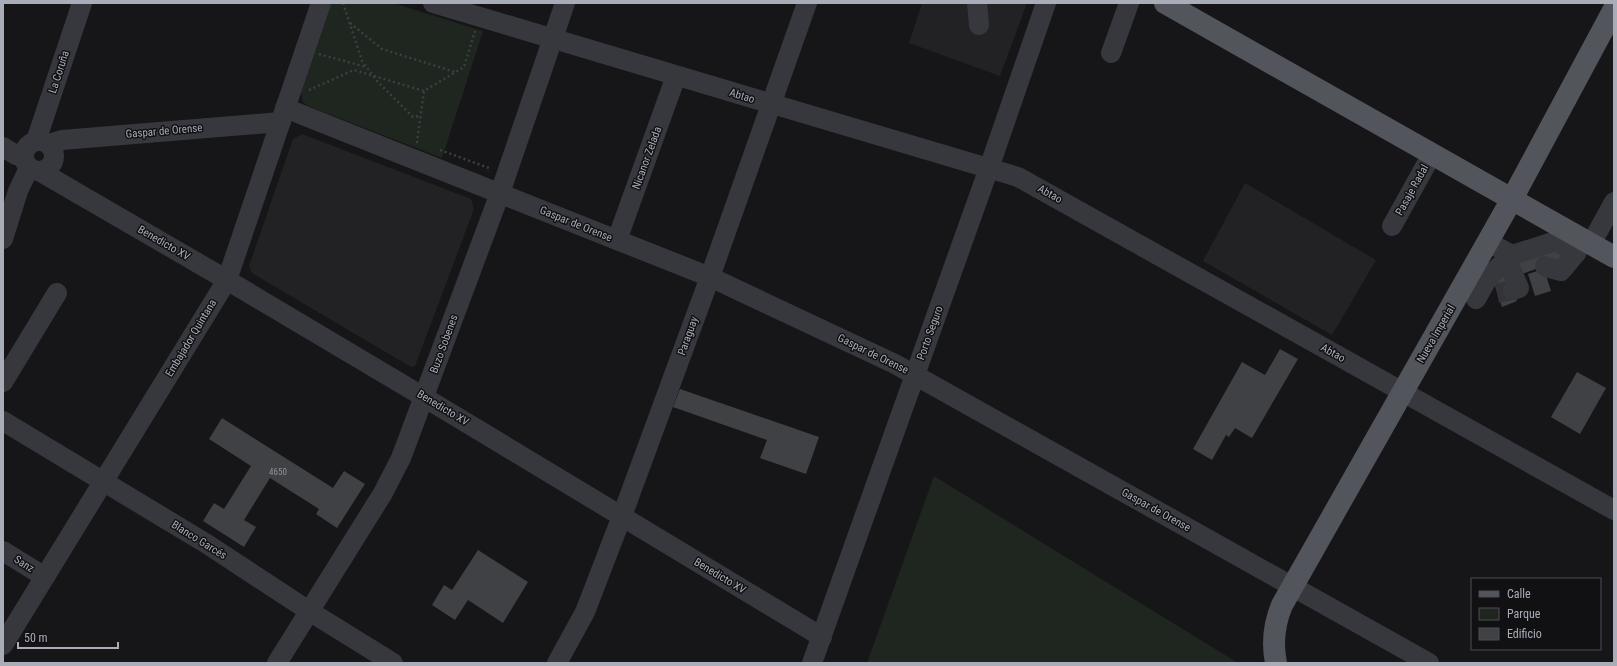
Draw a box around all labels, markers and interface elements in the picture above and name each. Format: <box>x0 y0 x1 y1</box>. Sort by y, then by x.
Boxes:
street label: La Coruña <box>46 49 72 95</box>
street label: Abtao <box>728 86 757 106</box>
street label: Gaspar de Orense <box>125 121 203 141</box>
street label: Nicanor Zelada <box>630 125 664 191</box>
street label: Pasaje Radal <box>1393 162 1431 218</box>
street label: Abtao <box>1036 182 1065 206</box>
street label: Gaspar de Orense <box>538 204 614 244</box>
street label: Benedicto XV <box>136 223 192 263</box>
street label: Embajador Quintana <box>163 297 219 379</box>
street label: Nueva Imperial <box>1414 303 1458 365</box>
street label: Porto Seguro <box>914 304 946 362</box>
street label: Buzo Sobenes <box>427 313 461 375</box>
street label: Paraguay <box>675 314 701 357</box>
street label: Gaspar de Orense <box>836 331 910 377</box>
street label: Abtao <box>1319 341 1348 365</box>
street label: Benedicto XV <box>415 387 471 429</box>
house number: 4650 <box>269 467 287 477</box>
street label: Gaspar de Orense <box>1119 486 1193 534</box>
street label: Blanco Garcés <box>169 518 229 562</box>
street label: Sanz <box>12 553 37 575</box>
street label: Benedicto XV <box>692 555 748 597</box>
legend <box>1471 578 1601 650</box>
text: Calle <box>1507 587 1531 601</box>
text: Parque <box>1507 607 1541 621</box>
scale bar <box>18 624 118 650</box>
text: Edificio <box>1507 627 1542 641</box>
text: 50 m <box>24 631 48 645</box>

